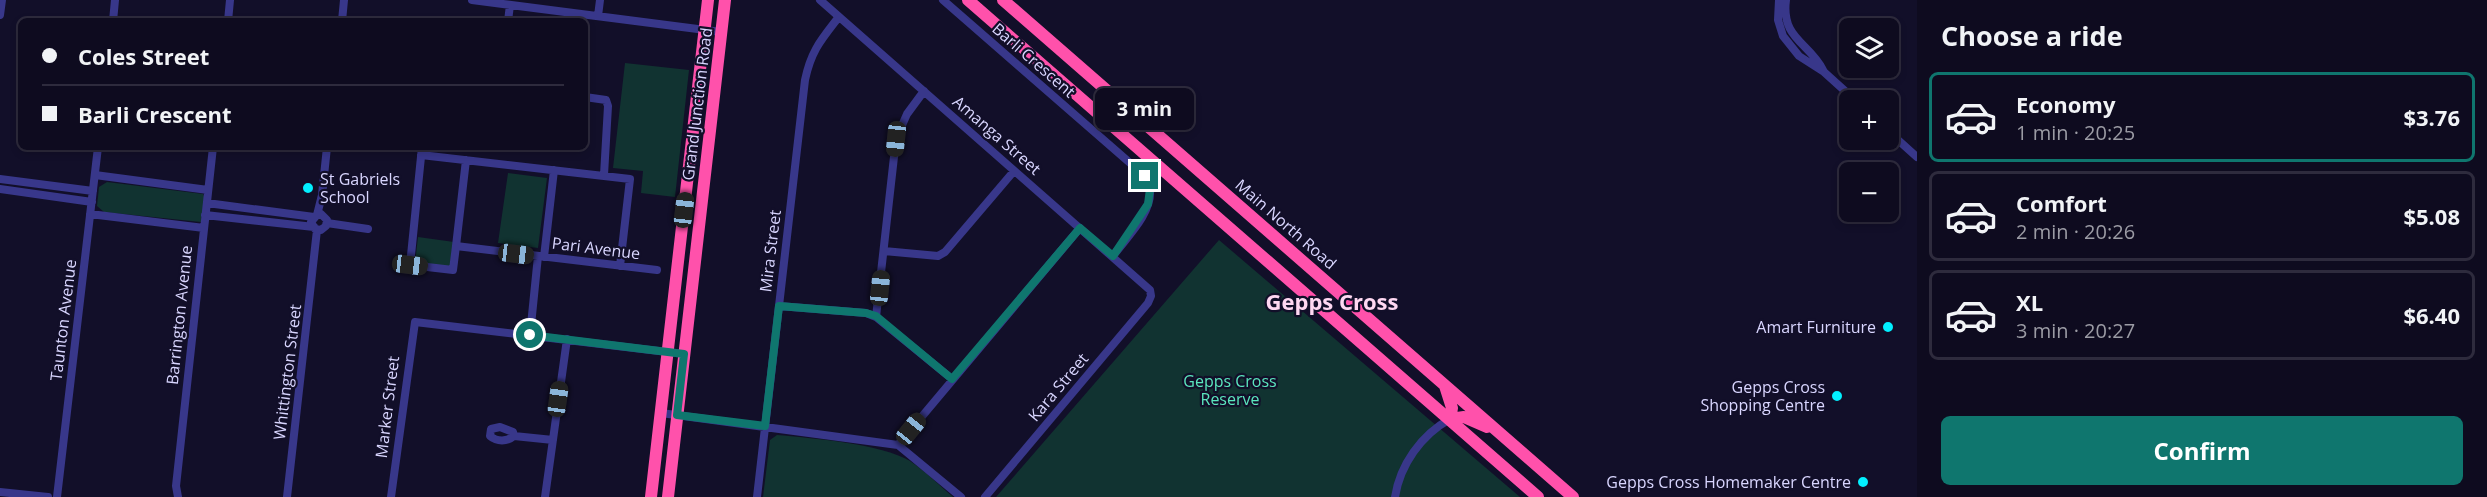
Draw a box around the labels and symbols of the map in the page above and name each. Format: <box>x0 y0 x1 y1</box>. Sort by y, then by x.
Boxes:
street label: Barli Crescent <box>988 18 1080 102</box>
street label: Grand Junction Road <box>677 26 717 182</box>
callout: 3 min <box>1096 89 1194 131</box>
street label: Amanga Street <box>948 91 1046 180</box>
car <box>885 120 907 158</box>
route end <box>1131 162 1158 189</box>
place label: St Gabriels School <box>320 168 400 208</box>
street label: Main North Road <box>1231 174 1341 274</box>
marker: St Gabriels School <box>301 181 315 195</box>
car <box>673 191 695 229</box>
street label: Mira Street <box>754 208 786 293</box>
street label: Pari Avenue <box>551 232 642 264</box>
car <box>497 243 535 265</box>
street label: Barrington Avenue <box>161 244 197 386</box>
car <box>391 254 429 276</box>
street label: Taunton Avenue <box>45 258 81 382</box>
car <box>869 269 891 307</box>
district label: Gepps Cross <box>1266 286 1399 316</box>
street label: Whittington Street <box>268 303 306 441</box>
place label: Amart Furniture <box>1756 316 1876 338</box>
marker: Amart Furniture <box>1881 320 1895 334</box>
route start <box>516 321 543 348</box>
street label: Kara Street <box>1023 348 1093 426</box>
street label: Marker Street <box>370 354 404 459</box>
park label: Gepps Cross Reserve <box>1183 370 1277 410</box>
place label: Gepps Cross Shopping Centre <box>1700 376 1825 416</box>
car <box>547 380 569 418</box>
marker: Gepps Cross Shopping Centre <box>1830 389 1844 403</box>
car <box>893 409 929 449</box>
place label: Gepps Cross Homemaker Centre <box>1606 471 1851 493</box>
marker: Gepps Cross Homemaker Centre <box>1856 475 1870 489</box>

